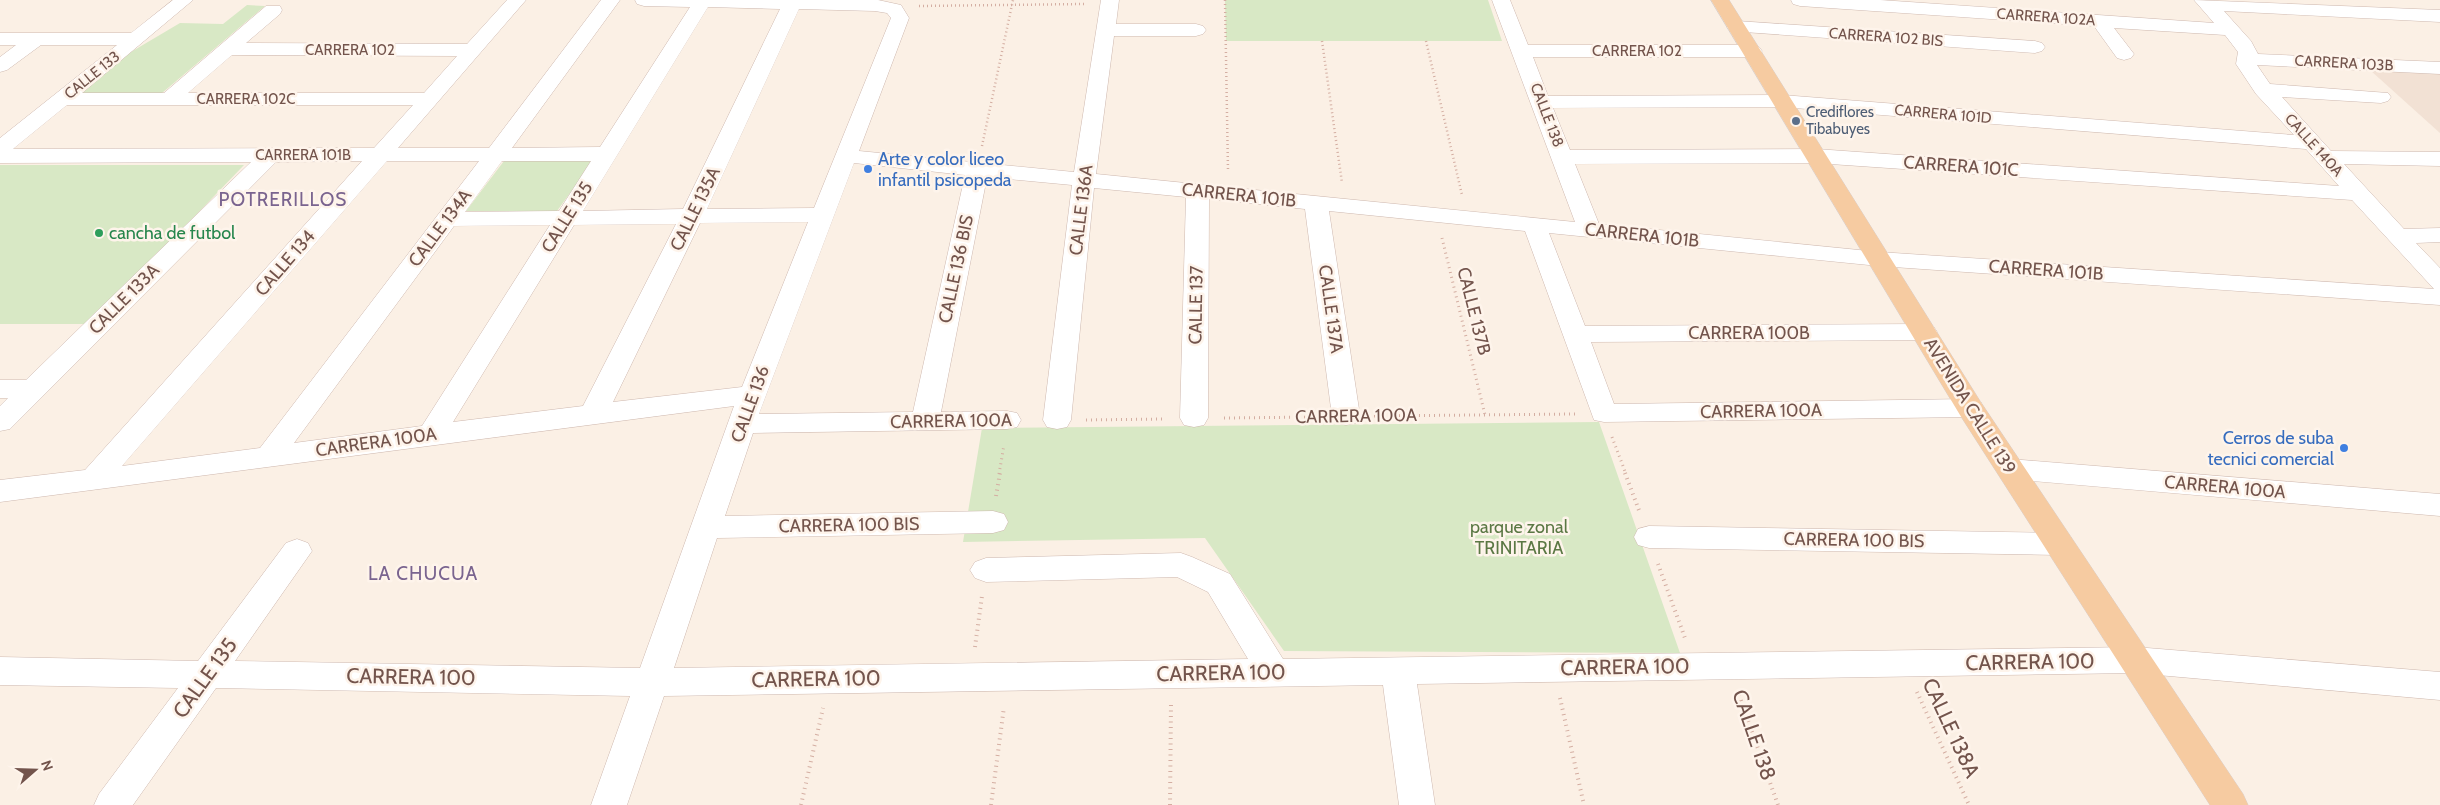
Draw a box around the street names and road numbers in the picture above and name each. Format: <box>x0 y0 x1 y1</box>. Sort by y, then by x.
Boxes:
street label: CARRERA 102A <box>1996 5 2097 29</box>
street label: CARRERA 102 BIS <box>1828 24 1944 50</box>
street label: CARRERA 102 <box>305 41 395 59</box>
street label: CARRERA 102 <box>1592 42 1682 60</box>
street label: CALLE 133 <box>61 47 123 103</box>
street label: CARRERA 103B <box>2294 51 2394 75</box>
street label: CALLE 138 <box>1527 80 1567 150</box>
street label: CARRERA 102C <box>197 90 296 108</box>
street label: CARRERA 101D <box>1894 101 1993 127</box>
street label: CALLE 140A <box>2281 110 2347 181</box>
street label: CARRERA 101B <box>255 146 351 164</box>
street label: CARRERA 101C <box>1903 151 2019 181</box>
street label: CALLE 135A <box>665 163 725 255</box>
street label: CALLE 136A <box>1065 163 1097 257</box>
street label: CALLE 135 <box>537 177 597 257</box>
street label: CARRERA 101B <box>1181 178 1298 212</box>
street label: CALLE 134A <box>404 185 476 271</box>
street label: CALLE 136 BIS <box>934 213 978 325</box>
street label: CARRERA 101B <box>1584 218 1701 252</box>
street label: CALLE 134 <box>250 226 320 300</box>
street label: CARRERA 101B <box>1988 255 2104 285</box>
street label: CALLE 133A <box>84 259 164 339</box>
street label: CALLE 137A <box>1314 263 1348 355</box>
street label: CALLE 137 <box>1184 265 1208 345</box>
street label: CALLE 137B <box>1452 265 1496 357</box>
street label: CARRERA 100B <box>1688 322 1810 344</box>
street label: AVENIDA CALLE 139 <box>1919 334 2021 478</box>
street label: CALLE 136 <box>726 363 774 445</box>
street label: CARRERA 100A <box>1700 399 1822 423</box>
street label: CARRERA 100A <box>1295 404 1417 428</box>
street label: CARRERA 100A <box>890 409 1012 433</box>
street label: CARRERA 100A <box>314 423 438 461</box>
street label: CARRERA 100A <box>2163 471 2287 503</box>
street label: CARRERA 100 BIS <box>778 513 920 537</box>
street label: CARRERA 100 BIS <box>1783 528 1925 552</box>
street label: CALLE 135 <box>167 633 242 723</box>
street label: CARRERA 100 <box>1965 648 2095 675</box>
street label: CARRERA 100 <box>1560 653 1690 680</box>
street label: CARRERA 100 <box>1156 659 1286 686</box>
street label: CARRERA 100 <box>346 663 476 690</box>
street label: CARRERA 100 <box>751 665 881 692</box>
street label: CALLE 138A <box>1917 674 1985 782</box>
street label: CALLE 138 <box>1727 686 1782 783</box>

